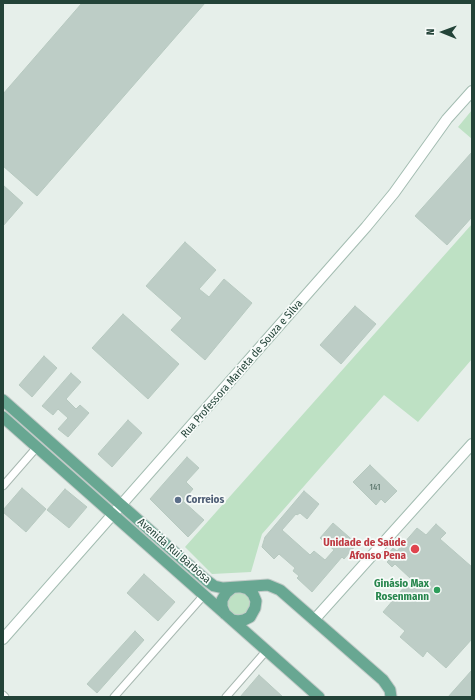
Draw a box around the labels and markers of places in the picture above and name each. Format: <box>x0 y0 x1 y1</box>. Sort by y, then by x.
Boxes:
place label: Correios <box>186 493 224 507</box>
marker: Correios <box>173 495 183 505</box>
place label: Unidade de Saúde Afonso Pena <box>323 536 406 562</box>
marker: Unidade de Saúde Afonso Pena <box>409 543 421 555</box>
place label: Ginásio Max Rosenmann <box>374 577 429 603</box>
marker: Ginásio Max Rosenmann <box>432 585 442 595</box>

